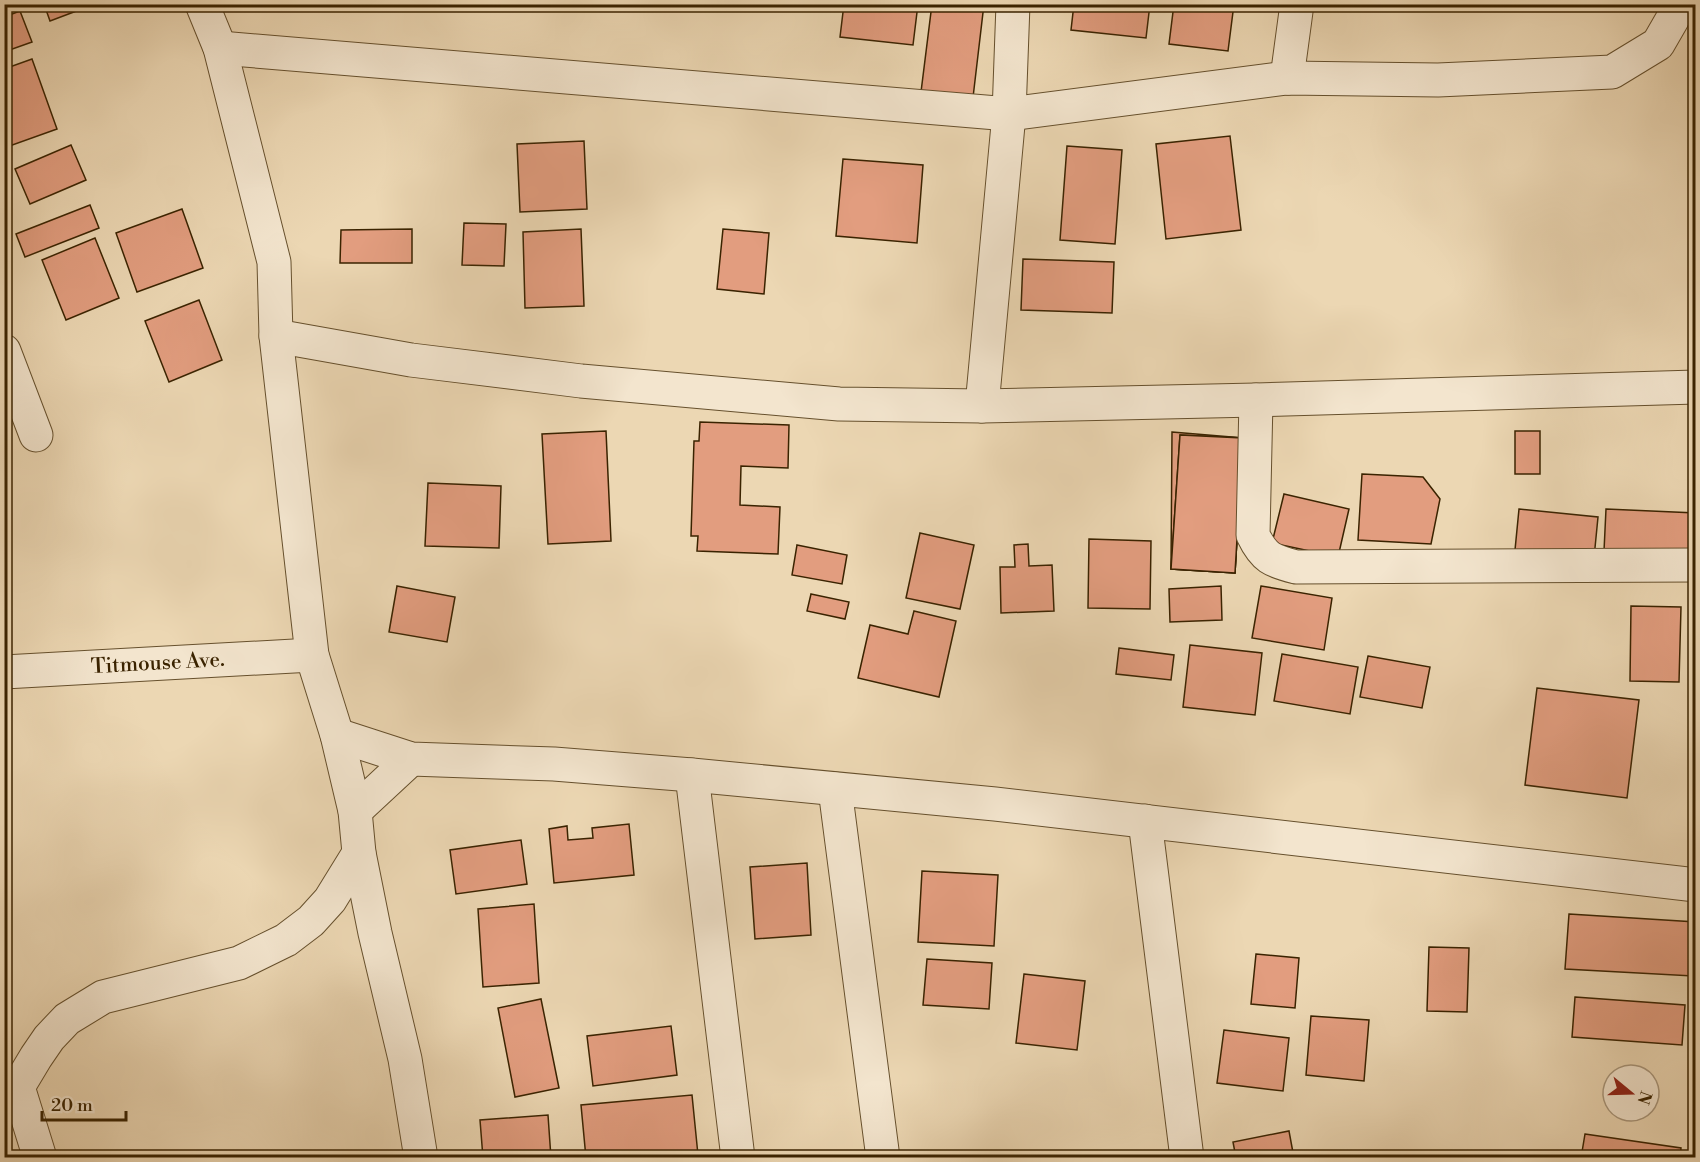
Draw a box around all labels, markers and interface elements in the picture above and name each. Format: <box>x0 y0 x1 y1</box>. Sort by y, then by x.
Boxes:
street label: Titmouse Ave. <box>90 647 225 680</box>
north arrow <box>1601 1063 1661 1123</box>
scale bar <box>42 1084 126 1122</box>
text: N <box>1633 1088 1656 1107</box>
text: 20 m <box>51 1094 93 1117</box>

